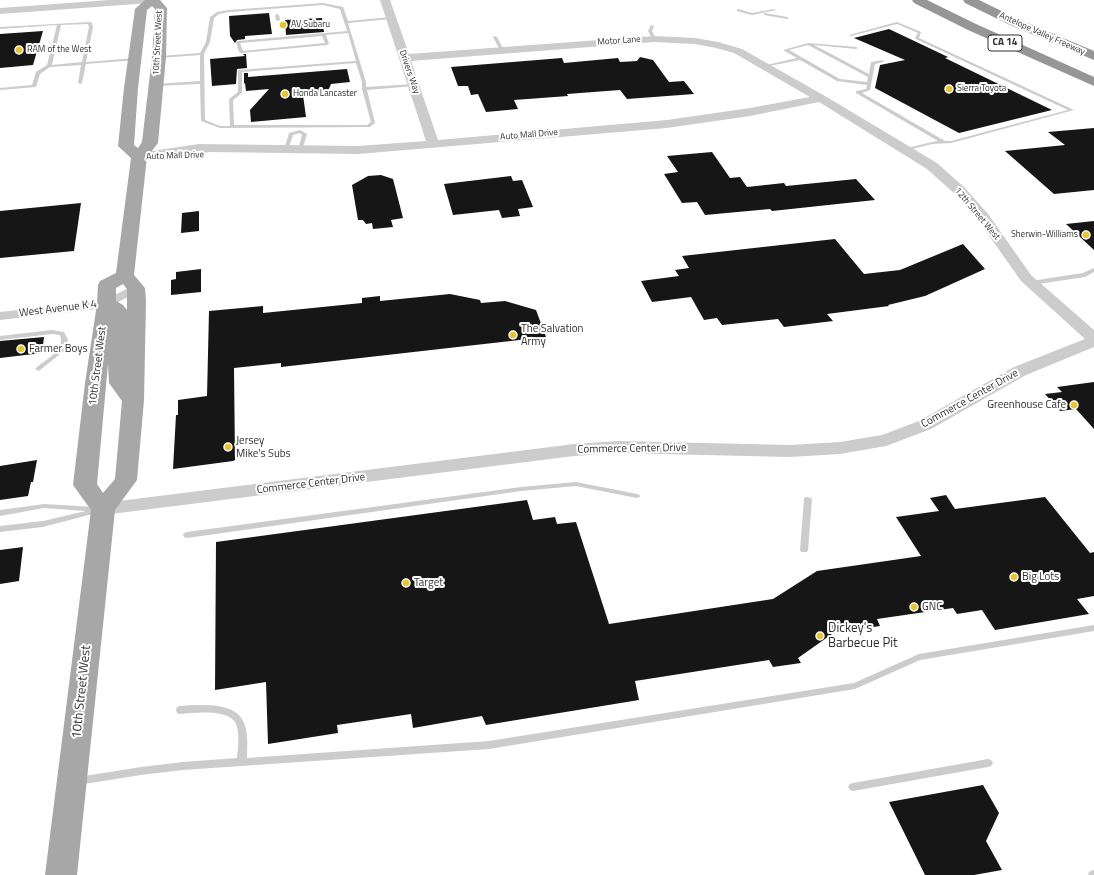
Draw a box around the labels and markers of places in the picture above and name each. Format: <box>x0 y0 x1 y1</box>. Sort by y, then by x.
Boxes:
marker: AV Subaru <box>278 20 288 30</box>
place label: AV Subaru <box>291 20 330 30</box>
marker: RAM of the West <box>14 45 24 55</box>
place label: RAM of the West <box>27 45 91 55</box>
marker: Sierra Toyota <box>944 84 954 94</box>
place label: Sierra Toyota <box>957 84 1006 94</box>
marker: Honda Lancaster <box>280 89 290 99</box>
place label: Honda Lancaster <box>293 89 357 99</box>
place label: Sherwin-Williams <box>1011 230 1078 240</box>
marker: Sherwin-Williams <box>1081 230 1091 240</box>
place label: The Salvation Army <box>521 322 583 348</box>
marker: The Salvation Army <box>508 330 518 340</box>
place label: Farmer Boys <box>29 342 88 356</box>
marker: Farmer Boys <box>16 344 26 354</box>
place label: Greenhouse Cafe <box>987 398 1066 412</box>
marker: Greenhouse Cafe <box>1069 400 1079 410</box>
place label: Jersey Mike's Subs <box>236 434 291 460</box>
marker: Jersey Mike's Subs <box>223 442 233 452</box>
place label: Big Lots <box>1022 570 1059 584</box>
marker: Big Lots <box>1009 572 1019 582</box>
place label: Target <box>414 576 443 590</box>
marker: Target <box>401 578 411 588</box>
place label: GNC <box>922 600 942 614</box>
marker: GNC <box>909 602 919 612</box>
place label: Dickey's Barbecue Pit <box>828 621 898 652</box>
marker: Dickey's Barbecue Pit <box>815 631 825 641</box>

